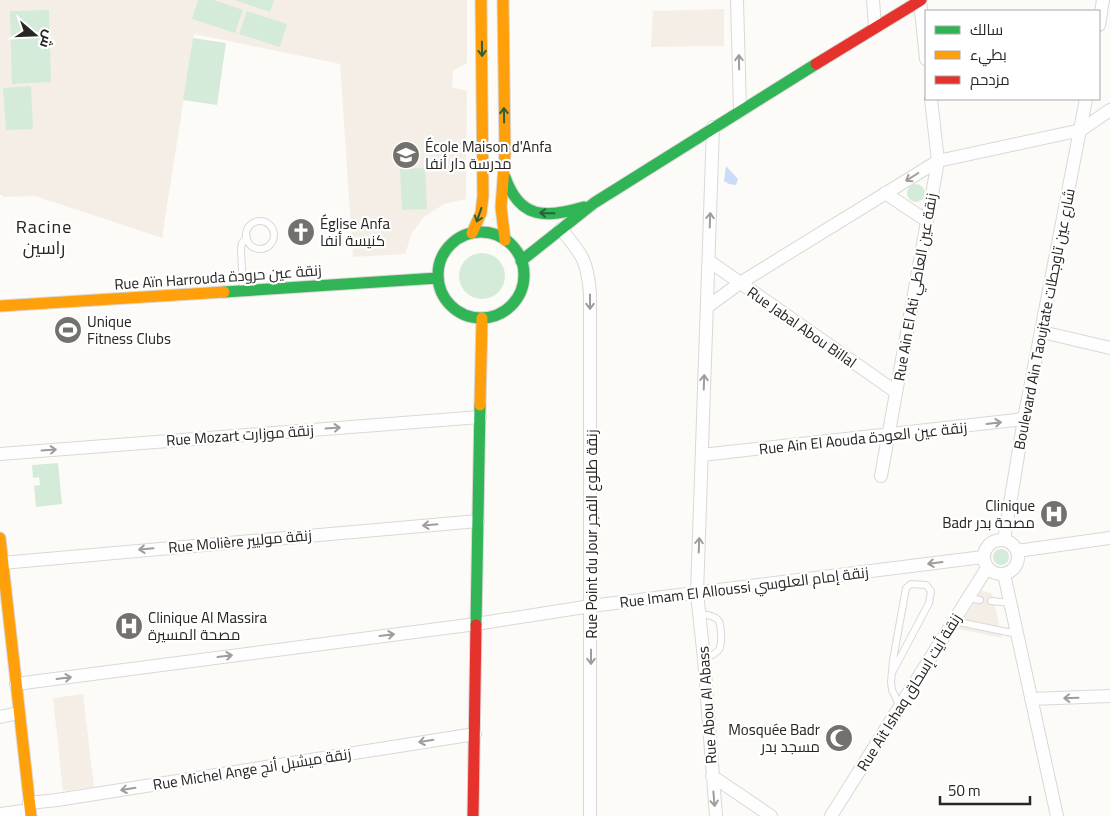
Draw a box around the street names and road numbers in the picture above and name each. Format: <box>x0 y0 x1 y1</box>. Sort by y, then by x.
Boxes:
street label: Boulevard Ain Taoujtate شارع عين تاوجطات <box>1004 186 1084 452</box>
street label: Rue Ain El Ati زنقة عين العاطي <box>884 191 946 383</box>
street label: Rue Aïn Harrouda زنقة عين حرودة <box>113 255 323 299</box>
street label: Rue Jabal Abou Billal <box>741 278 863 376</box>
street label: Rue Ain El Aouda زنقة عين العودة <box>757 413 969 463</box>
street label: Rue Mozart زنقة موزارت <box>165 415 315 455</box>
street label: Rue Point du Jour زنقة طلوع الفجر <box>577 429 606 639</box>
street label: Rue Molière زنقة موليير <box>167 520 313 562</box>
street label: Rue Imam El Alloussi زنقة إمام العلوسي <box>618 557 870 617</box>
street label: Rue Ait Ishaq زنقة أيت إسحاق <box>848 607 970 777</box>
street label: Rue Abou Al Abass <box>688 645 726 765</box>
street label: Rue Michel Ange زنقة ميشبل أنج <box>151 739 353 799</box>

